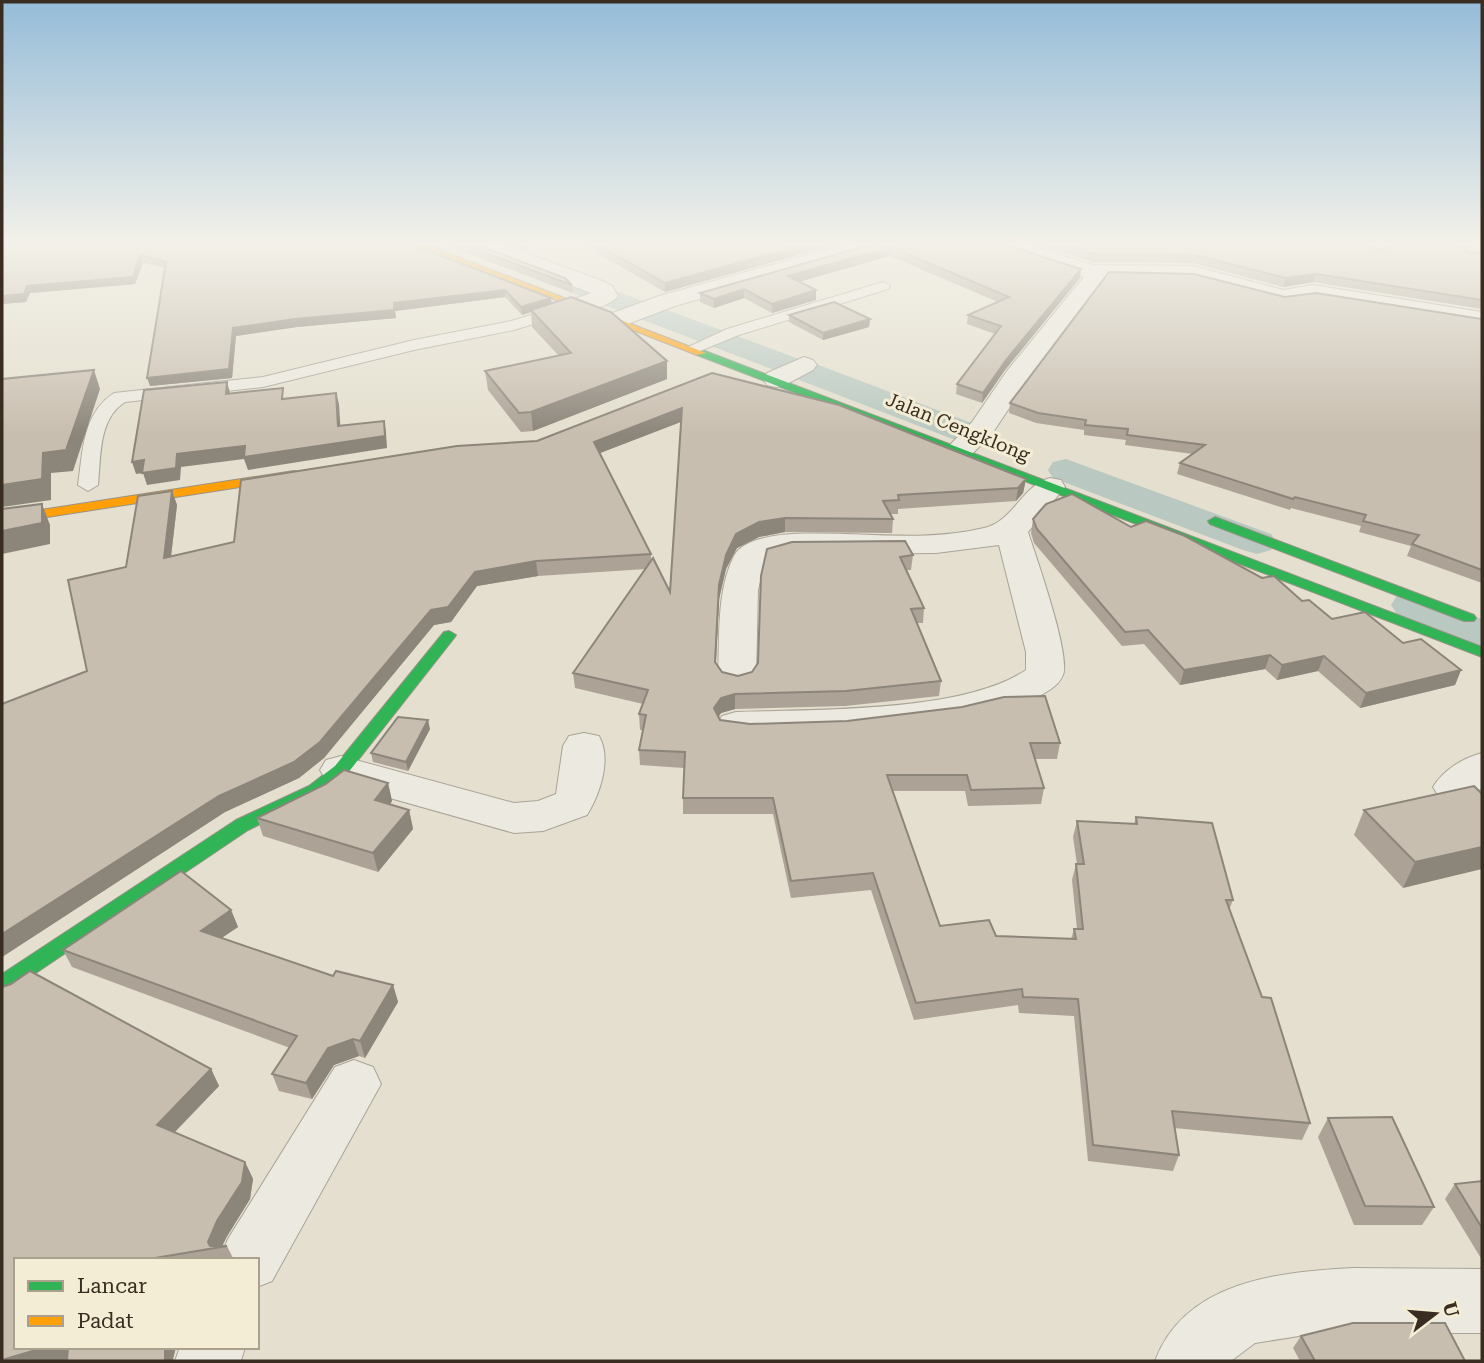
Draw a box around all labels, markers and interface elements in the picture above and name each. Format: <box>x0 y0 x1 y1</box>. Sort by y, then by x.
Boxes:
street label: Jalan Cengklong <box>883 388 1033 466</box>
legend <box>14 1258 259 1349</box>
text: Lancar <box>77 1274 147 1298</box>
north arrow <box>1400 1279 1470 1349</box>
text: U <box>1438 1299 1464 1320</box>
text: Padat <box>77 1309 134 1333</box>

